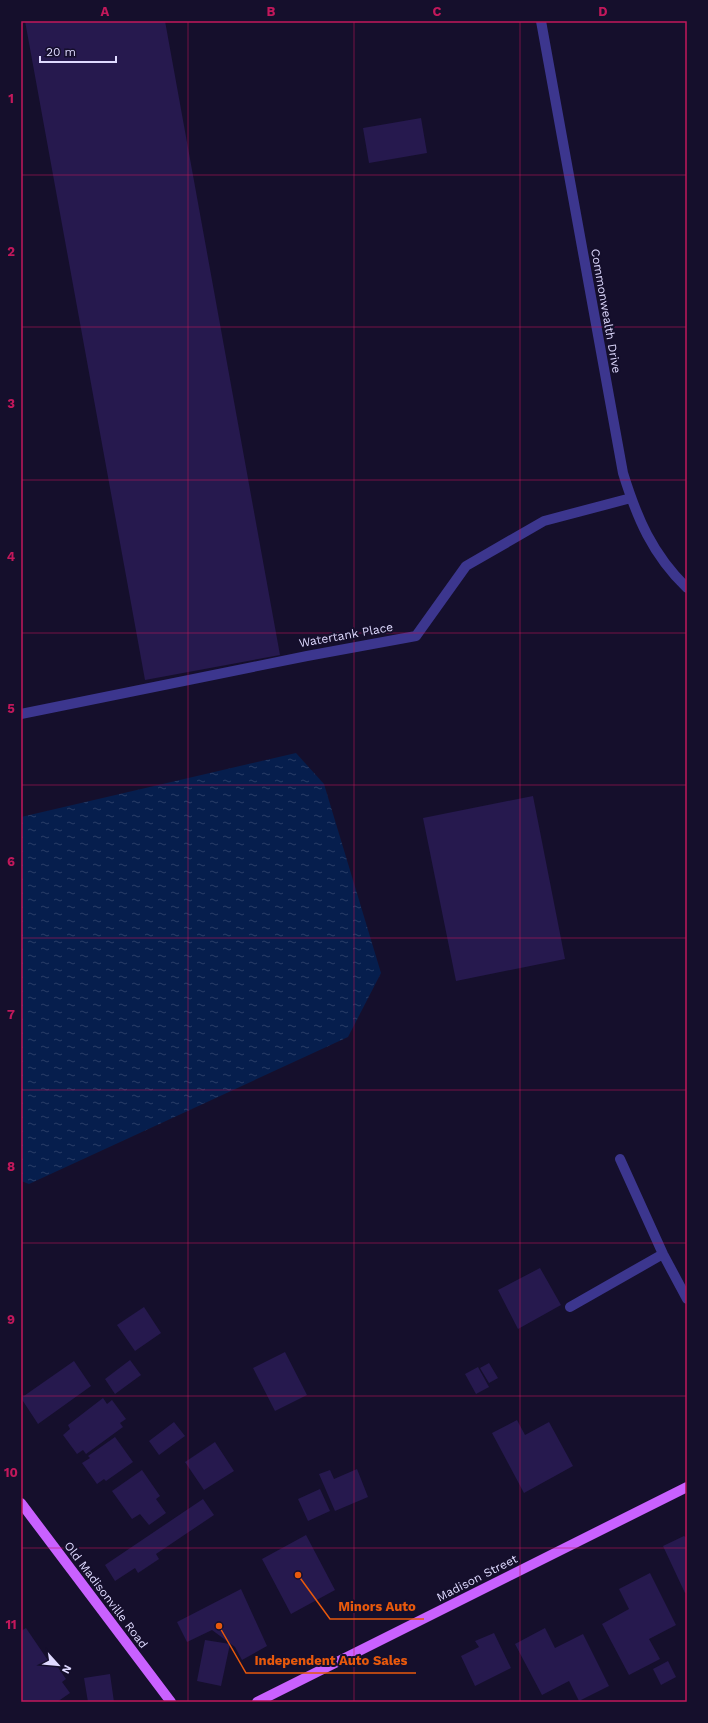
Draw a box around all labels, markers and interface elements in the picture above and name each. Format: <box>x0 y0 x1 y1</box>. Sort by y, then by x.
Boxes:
text: A <box>101 4 110 19</box>
text: B <box>267 4 276 19</box>
text: C <box>433 4 442 19</box>
text: D <box>598 4 608 19</box>
scale bar <box>40 38 116 64</box>
text: 20 m <box>46 45 76 59</box>
text: 1 <box>8 91 14 106</box>
text: 2 <box>7 244 15 259</box>
street label: Commonwealth Drive <box>588 248 624 374</box>
text: 3 <box>7 396 15 411</box>
text: 4 <box>7 549 16 564</box>
street label: Watertank Place <box>298 620 394 650</box>
text: 5 <box>7 701 15 716</box>
text: 6 <box>7 854 15 869</box>
text: 7 <box>7 1007 15 1022</box>
text: 8 <box>7 1159 15 1174</box>
text: 9 <box>7 1312 15 1327</box>
text: 10 <box>4 1465 18 1480</box>
street label: Old Madisonville Road <box>61 1539 151 1651</box>
street label: Madison Street <box>434 1552 520 1604</box>
callout: Minors Auto <box>330 1594 424 1619</box>
text: Minors Auto <box>338 1599 416 1614</box>
text: 11 <box>5 1617 17 1632</box>
north arrow <box>38 1645 78 1685</box>
callout: Independent Auto Sales <box>246 1648 416 1673</box>
text: Independent Auto Sales <box>255 1653 408 1668</box>
text: N <box>59 1663 74 1676</box>

